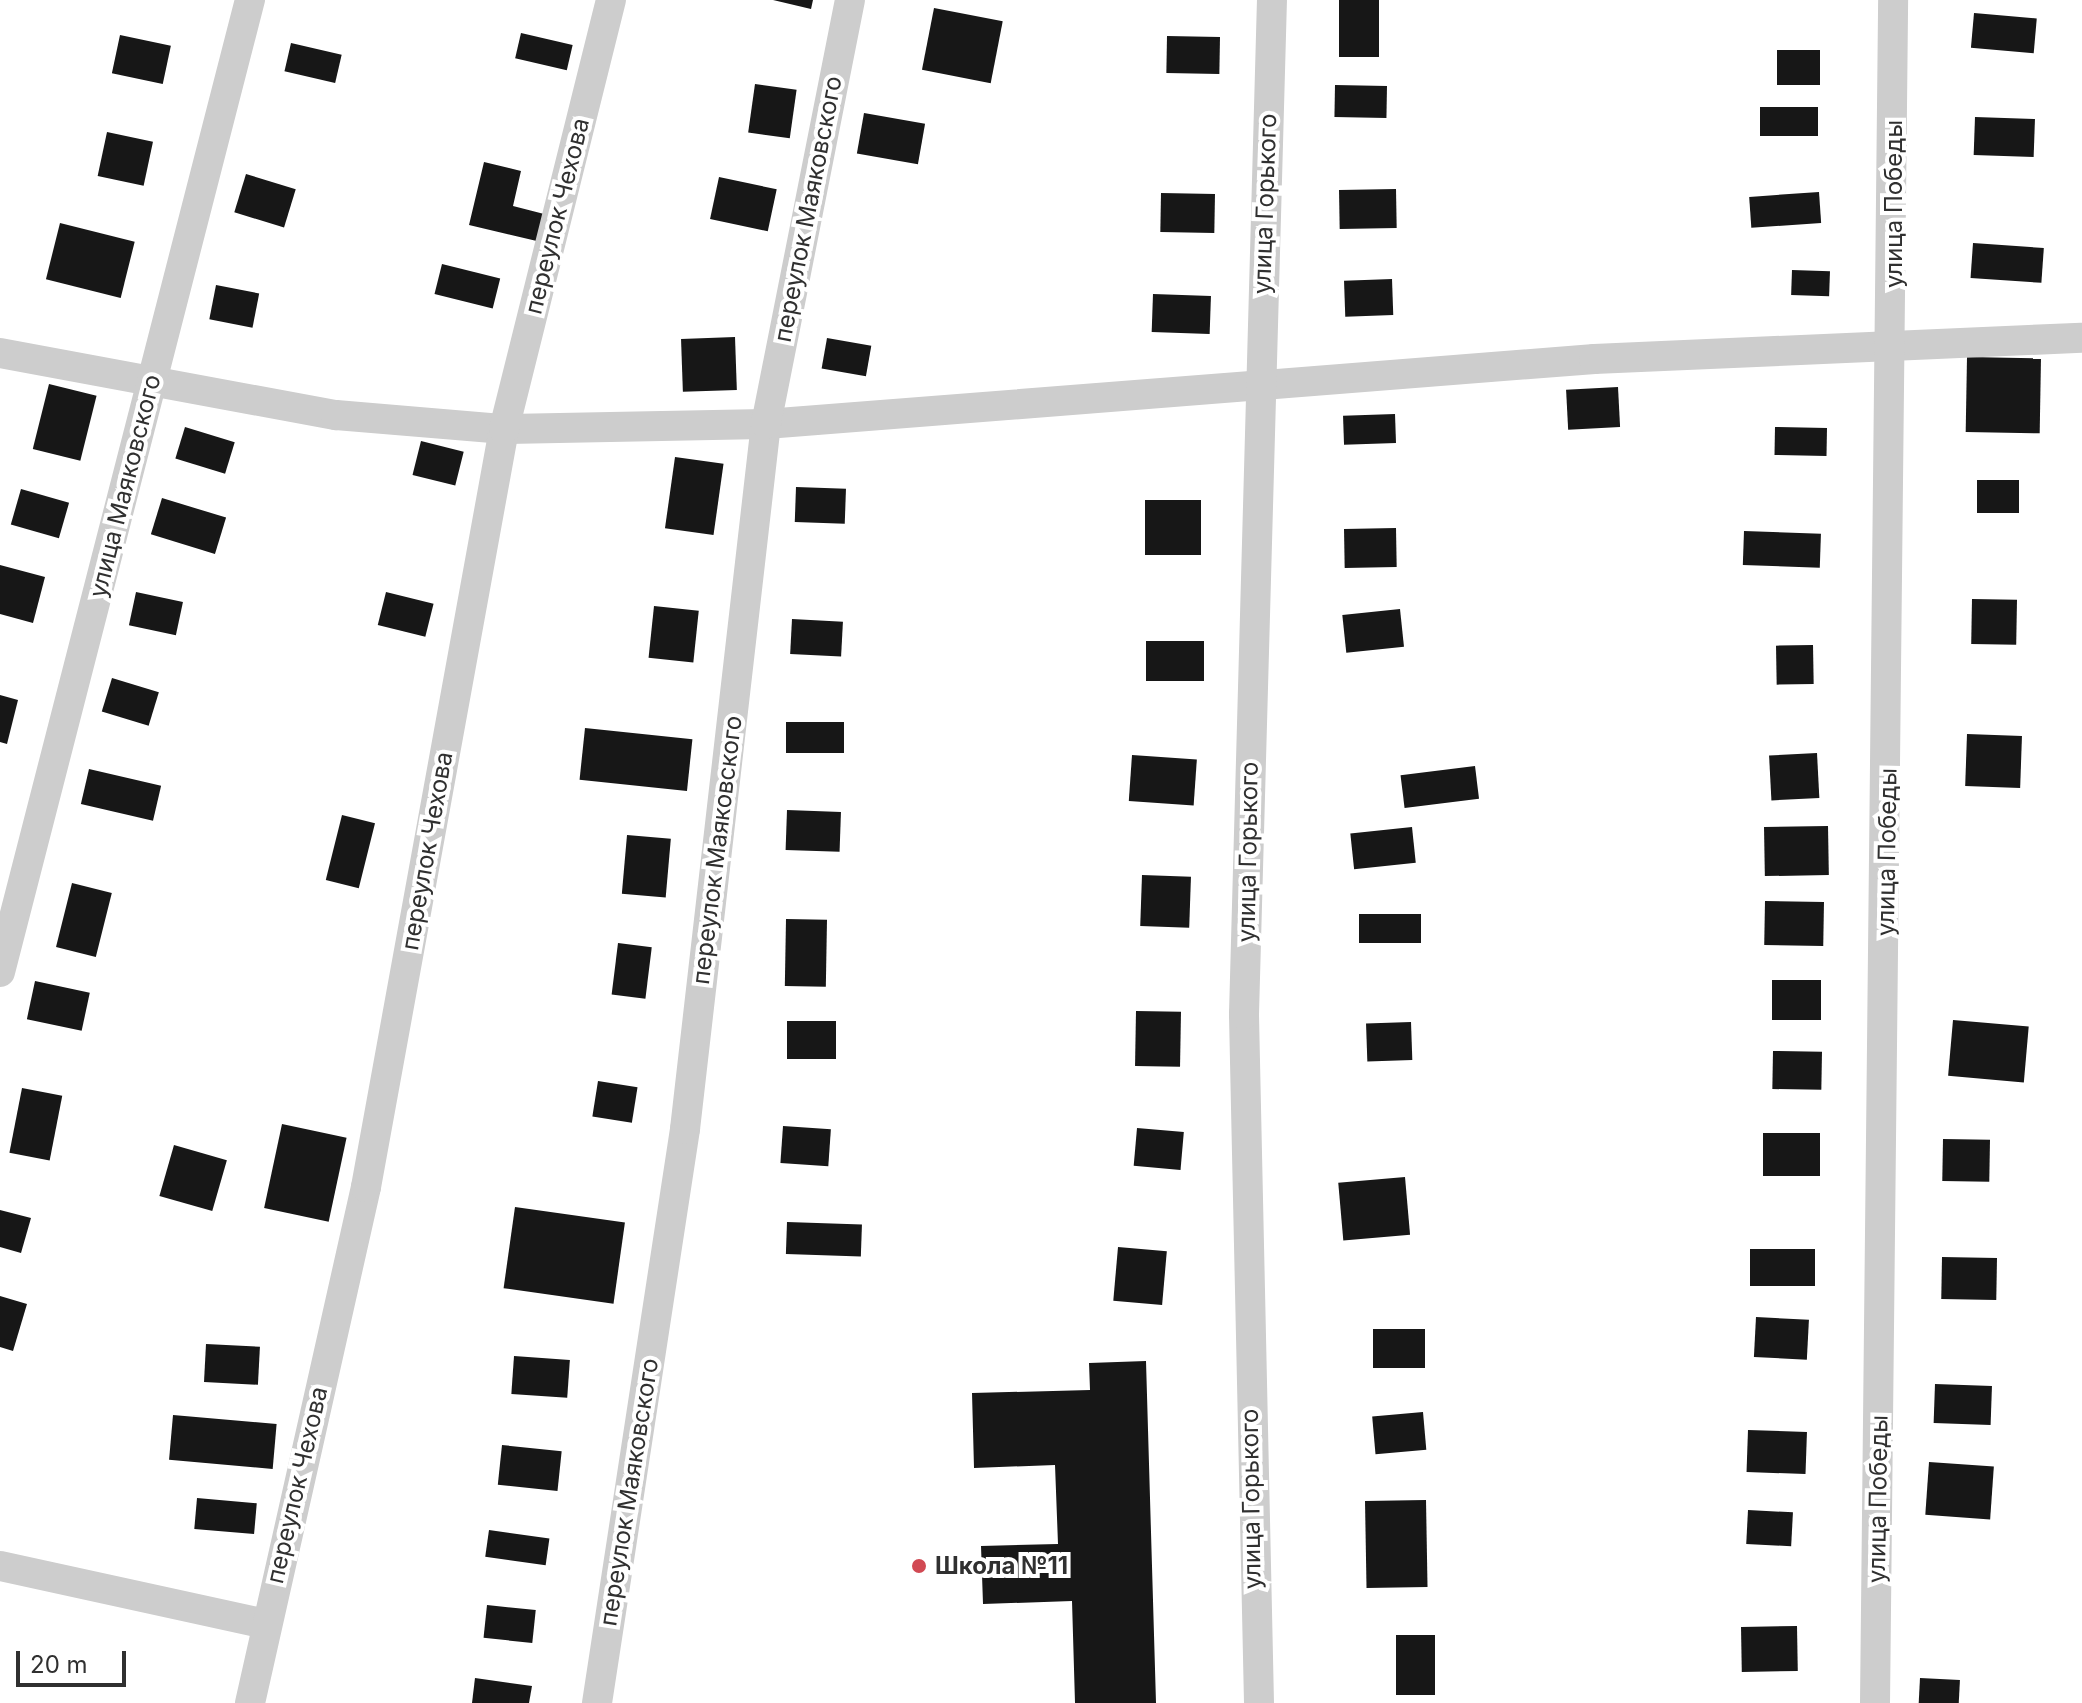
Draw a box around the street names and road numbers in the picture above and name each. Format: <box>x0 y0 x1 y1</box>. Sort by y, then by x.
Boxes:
street label: переулок Маяковского <box>768 73 848 345</box>
street label: улица Горького <box>1247 113 1283 295</box>
street label: переулок Чехова <box>519 115 595 317</box>
street label: улица Победы <box>1880 120 1908 288</box>
street label: улица Маяковского <box>83 371 167 601</box>
street label: переулок Маяковского <box>686 714 748 986</box>
street label: переулок Чехова <box>395 750 459 952</box>
street label: улица Горького <box>1232 761 1264 943</box>
street label: улица Победы <box>1871 768 1903 936</box>
street label: переулок Маяковского <box>594 1356 664 1628</box>
street label: переулок Чехова <box>260 1384 334 1586</box>
street label: улица Горького <box>1235 1408 1267 1590</box>
street label: улица Победы <box>1862 1415 1894 1583</box>

